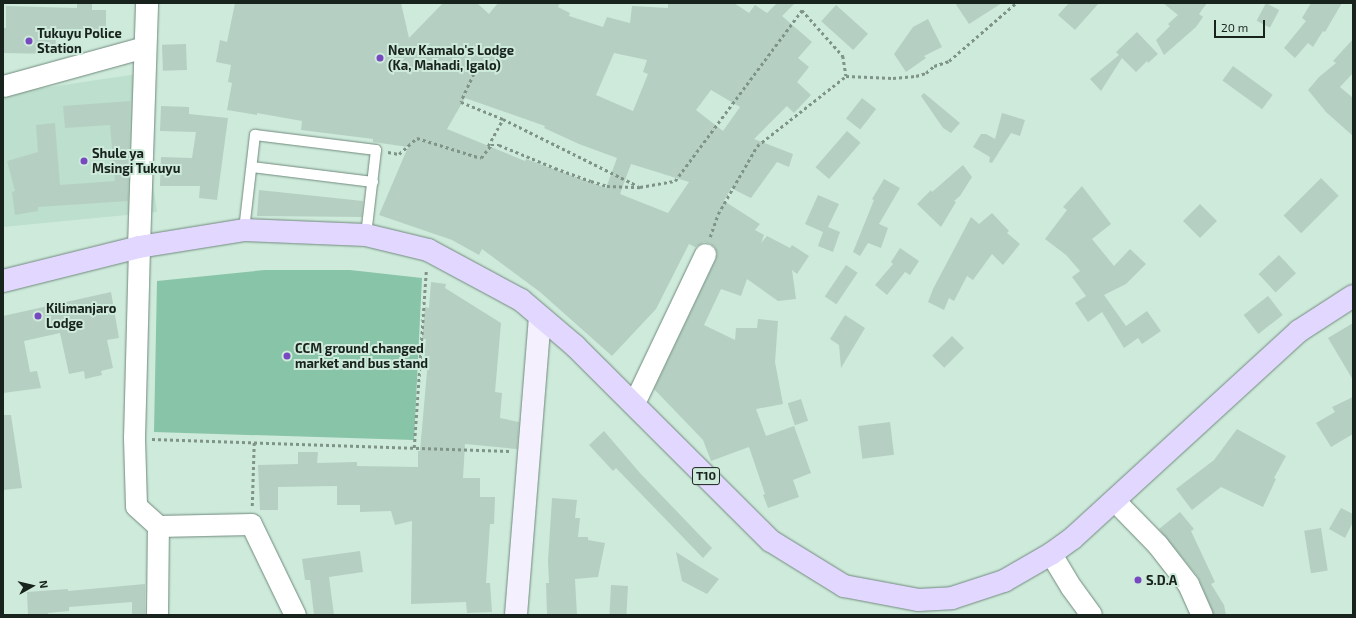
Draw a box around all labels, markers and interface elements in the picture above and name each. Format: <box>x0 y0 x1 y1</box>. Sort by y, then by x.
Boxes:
scale bar <box>1216 12 1267 38</box>
text: 20 m <box>1221 20 1248 34</box>
place label: Tukuyu Police Station <box>37 26 122 57</box>
marker: Tukuyu Police Station <box>24 36 34 46</box>
place label: New Kamalo's Lodge (Ka, Mahadi, Igalo) <box>388 43 514 74</box>
marker: New Kamalo's Lodge (Ka, Mahadi, Igalo) <box>375 53 385 63</box>
place label: Shule ya Msingi Tukuyu <box>92 146 181 177</box>
marker: Shule ya Msingi Tukuyu <box>79 156 89 166</box>
place label: Kilimanjaro Lodge <box>46 301 116 332</box>
marker: Kilimanjaro Lodge <box>33 311 43 321</box>
place label: CCM ground changed market and bus stand <box>295 341 428 372</box>
marker: CCM ground changed market and bus stand <box>282 351 292 361</box>
road number: T10 <box>691 466 721 486</box>
north arrow <box>12 566 52 606</box>
place label: S.D.A <box>1146 572 1177 588</box>
marker: S.D.A <box>1133 575 1143 585</box>
text: N <box>37 579 51 589</box>

